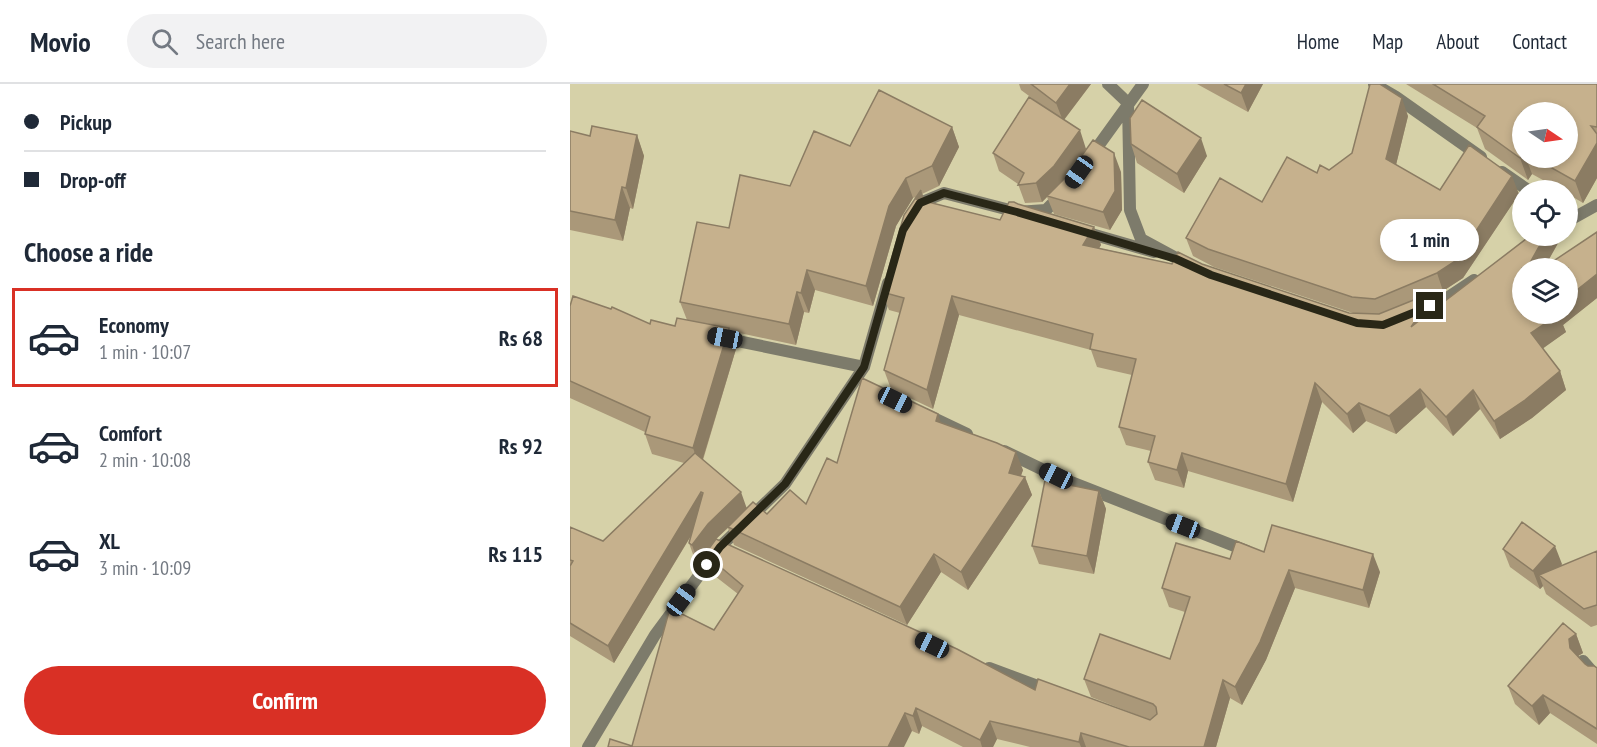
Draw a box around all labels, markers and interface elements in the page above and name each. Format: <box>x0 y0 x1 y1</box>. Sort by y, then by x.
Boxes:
search box <box>127 14 547 68</box>
text: Movio <box>30 23 91 60</box>
icon: search <box>148 25 181 58</box>
text: Search here <box>196 27 285 55</box>
text: Home <box>1297 28 1339 55</box>
text: Map <box>1372 28 1403 55</box>
text: About <box>1436 28 1479 55</box>
text: Contact <box>1512 28 1567 55</box>
north arrow <box>1512 102 1578 168</box>
map controls <box>1512 102 1578 324</box>
text: Pickup <box>60 108 112 136</box>
car <box>1061 152 1097 192</box>
text: Drop-off <box>60 166 126 194</box>
button: locate <box>1512 180 1578 246</box>
callout: 1 min <box>1380 219 1480 261</box>
text: 1 min <box>1409 227 1450 253</box>
text: Choose a ride <box>24 235 153 269</box>
button: layers <box>1512 258 1578 324</box>
route end <box>1416 292 1443 319</box>
icon: car <box>27 311 81 365</box>
text: Economy <box>99 311 169 339</box>
text: Rs 68 <box>499 324 543 352</box>
car <box>706 326 744 350</box>
text: 1 min · 10:07 <box>99 339 191 365</box>
car <box>875 384 915 416</box>
icon: car <box>27 419 81 473</box>
text: Comfort <box>99 419 162 447</box>
text: Rs 92 <box>499 432 543 460</box>
text: 2 min · 10:08 <box>99 447 191 473</box>
car <box>1036 460 1076 492</box>
car <box>1163 511 1203 541</box>
icon: car <box>27 527 81 581</box>
text: XL <box>99 527 120 555</box>
text: Rs 115 <box>488 540 543 568</box>
route start <box>693 551 720 578</box>
text: 3 min · 10:09 <box>99 555 191 581</box>
car <box>663 580 699 620</box>
car <box>912 629 952 661</box>
button: Confirm <box>24 666 546 735</box>

